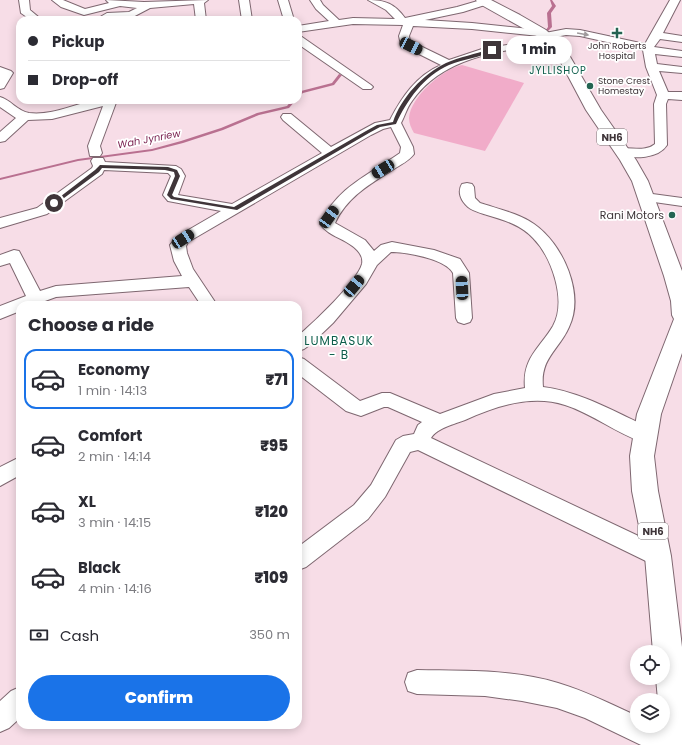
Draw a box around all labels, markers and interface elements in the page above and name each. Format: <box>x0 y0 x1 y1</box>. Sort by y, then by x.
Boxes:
marker: John Roberts Hospital <box>611 27 623 39</box>
text: Pickup <box>52 31 104 52</box>
one-way arrow <box>577 31 589 37</box>
car <box>398 35 424 57</box>
callout: 1 min <box>506 36 572 64</box>
text: 1 min <box>522 40 556 59</box>
place label: John Roberts Hospital <box>588 40 647 62</box>
route end <box>483 41 501 59</box>
district label: JYLLISHOP <box>529 63 587 78</box>
text: Drop-off <box>52 69 118 90</box>
place label: Stone Crest Homestay <box>598 75 650 97</box>
marker: Stone Crest Homestay <box>585 81 595 91</box>
water label: Wah Jynriew <box>116 125 183 152</box>
road number: NH6 <box>597 129 627 145</box>
car <box>370 158 396 180</box>
route start <box>45 194 63 212</box>
car <box>317 204 341 230</box>
place label: Rani Motors <box>600 207 664 223</box>
marker: Rani Motors <box>667 210 677 220</box>
car <box>170 227 196 251</box>
car <box>342 273 366 299</box>
car <box>455 276 469 300</box>
text: Choose a ride <box>28 312 154 337</box>
district label: LUMBASUK - B <box>304 332 374 363</box>
text: Economy <box>78 359 150 380</box>
icon: car <box>30 361 66 397</box>
text: ₹71 <box>266 369 288 390</box>
text: 1 min · 14:13 <box>78 381 147 400</box>
text: Comfort <box>78 425 142 446</box>
icon: car <box>30 427 66 463</box>
text: ₹95 <box>260 435 288 456</box>
text: 2 min · 14:14 <box>78 447 151 466</box>
text: XL <box>78 491 96 512</box>
icon: car <box>30 493 66 529</box>
text: ₹120 <box>255 501 288 522</box>
text: 3 min · 14:15 <box>78 513 151 532</box>
road number: NH6 <box>638 523 668 539</box>
text: Black <box>78 557 121 578</box>
icon: car <box>30 559 66 595</box>
text: ₹109 <box>254 567 288 588</box>
text: 4 min · 14:16 <box>78 579 152 598</box>
icon: cash <box>28 624 50 646</box>
text: Cash <box>60 625 99 646</box>
text: 350 m <box>249 625 290 644</box>
map controls <box>630 645 670 733</box>
button: locate <box>630 645 670 685</box>
button: Confirm <box>28 675 290 721</box>
button: layers <box>630 693 670 733</box>

